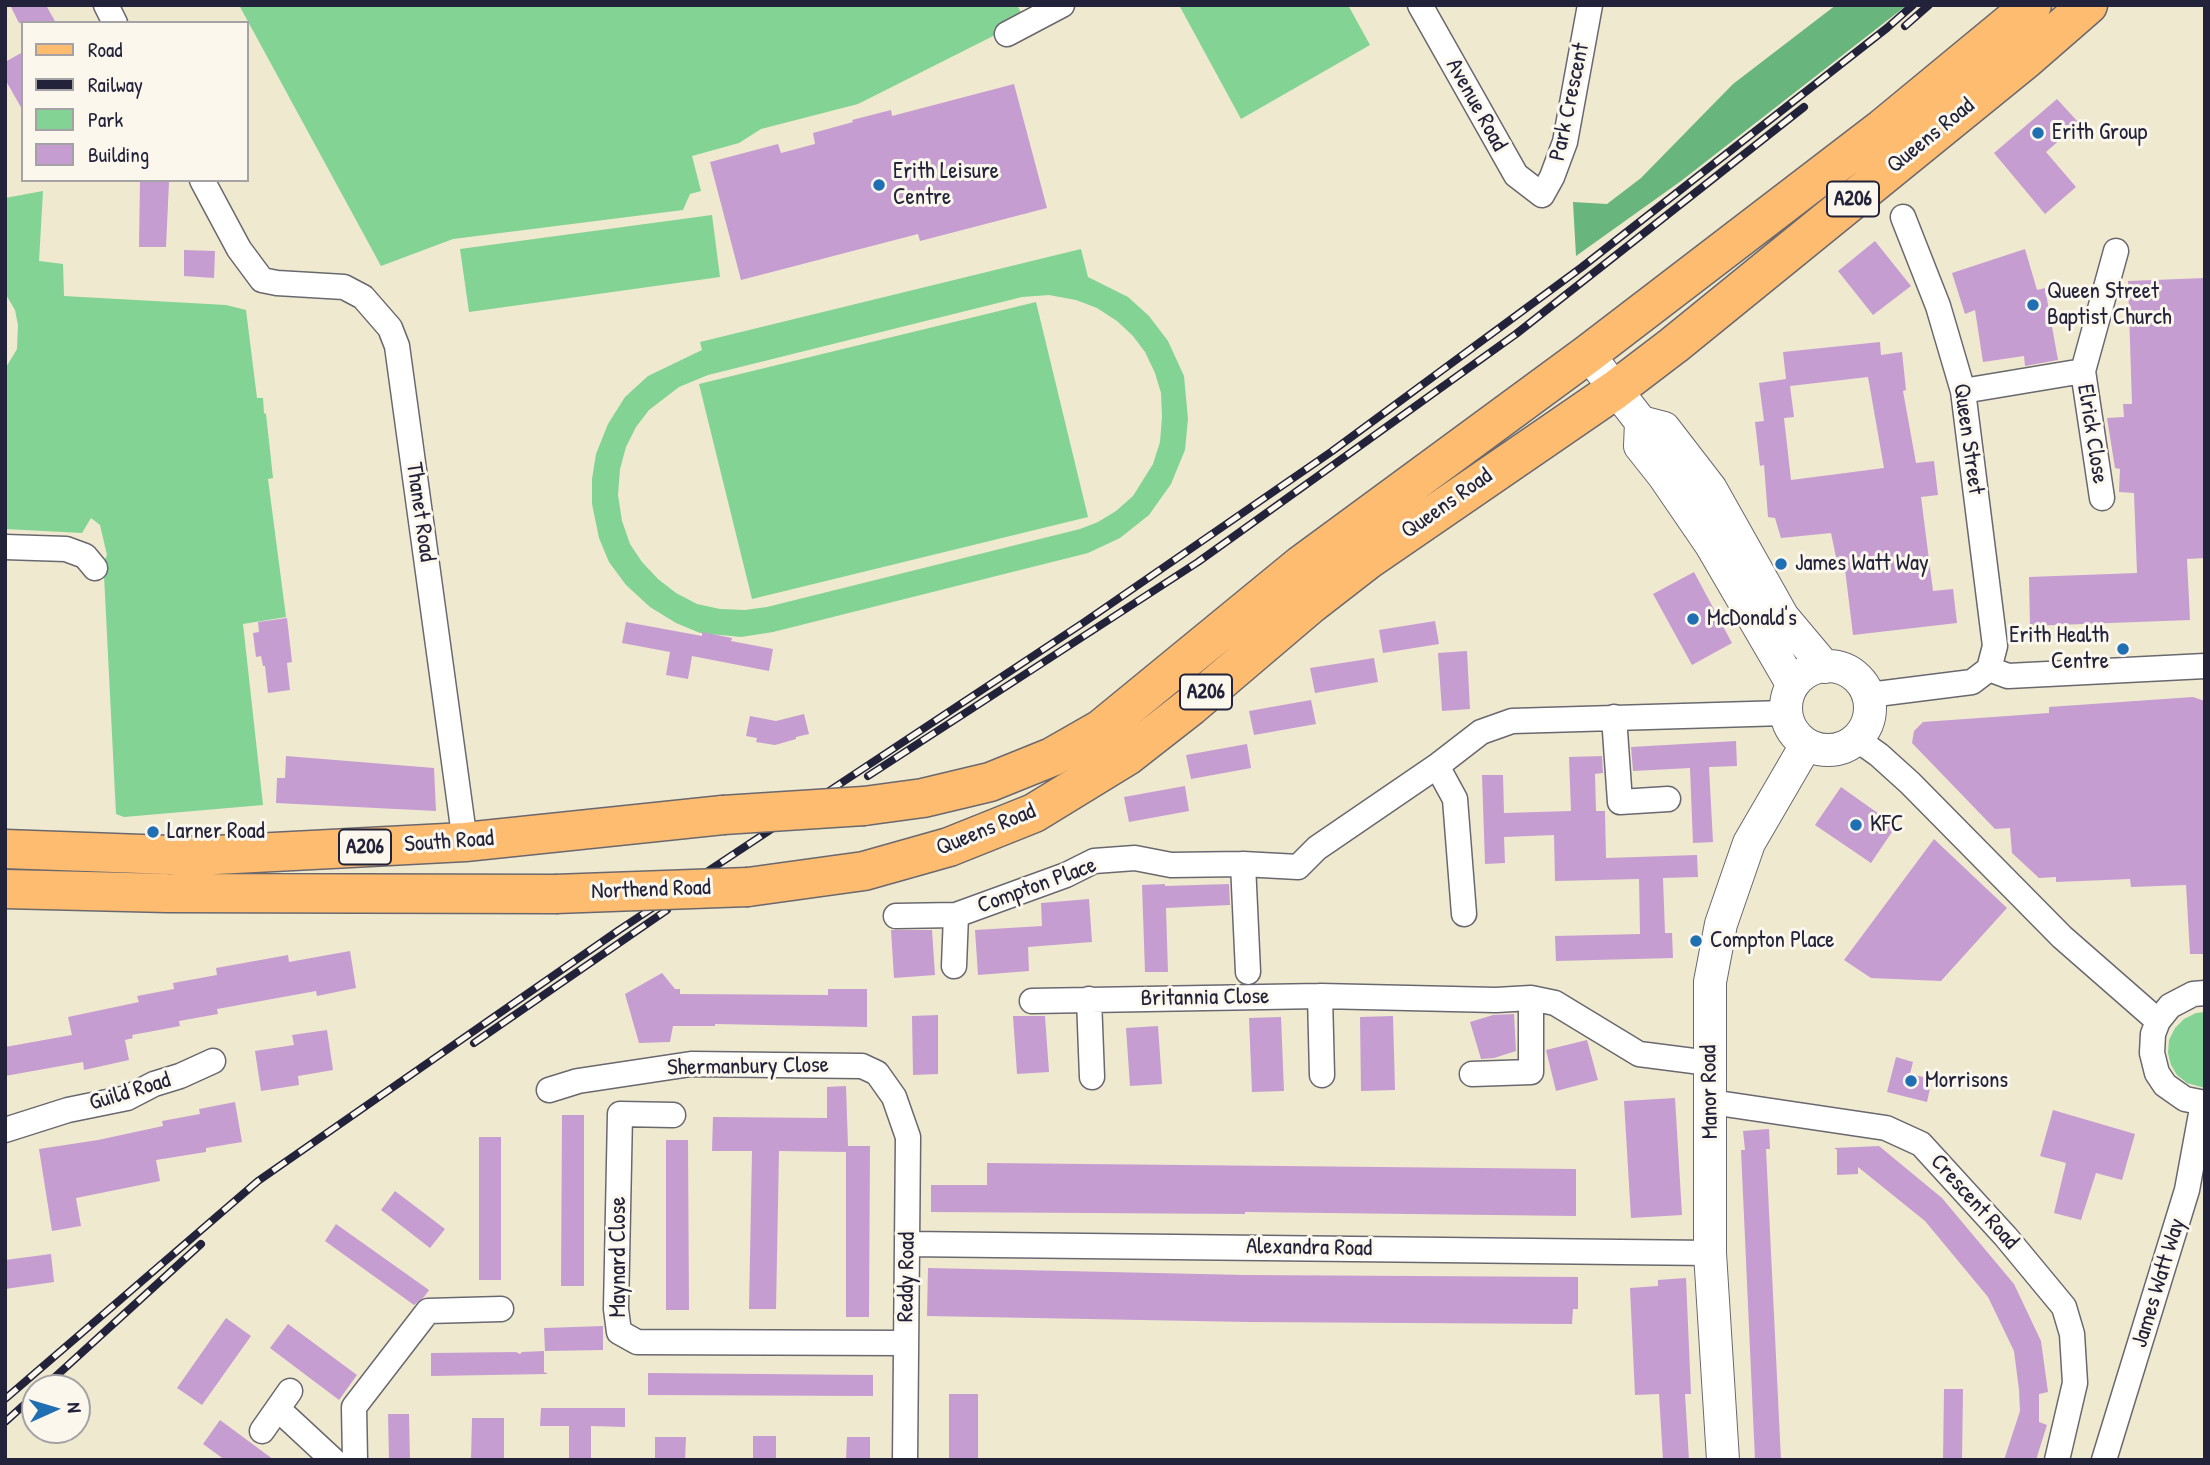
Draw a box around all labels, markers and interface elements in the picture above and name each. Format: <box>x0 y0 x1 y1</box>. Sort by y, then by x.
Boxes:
legend <box>21 21 248 182</box>
text: Road <box>88 35 122 64</box>
street label: Park Crescent <box>1544 41 1596 163</box>
street label: Avenue Road <box>1439 54 1513 156</box>
text: Railway <box>88 70 143 99</box>
street label: Queens Road <box>1882 92 1980 180</box>
text: Park <box>88 105 123 134</box>
place label: Erith Group <box>2052 119 2147 147</box>
marker: Erith Group <box>2030 125 2046 141</box>
text: Building <box>88 140 149 169</box>
place label: Erith Leisure Centre <box>893 158 999 212</box>
marker: Erith Leisure Centre <box>871 177 887 193</box>
road number: A206 <box>1827 182 1879 216</box>
place label: Queen Street Baptist Church <box>2047 278 2172 332</box>
marker: Queen Street Baptist Church <box>2025 297 2041 313</box>
street label: Queen Street <box>1947 382 1989 496</box>
street label: Elrick Close <box>2071 382 2113 486</box>
street label: Thanet Road <box>399 461 441 563</box>
street label: Queens Road <box>1396 463 1498 545</box>
place label: James Watt Way <box>1795 550 1929 578</box>
marker: James Watt Way <box>1773 556 1789 572</box>
place label: McDonald's <box>1707 605 1797 633</box>
marker: McDonald's <box>1685 611 1701 627</box>
place label: Erith Health Centre <box>2009 622 2109 676</box>
marker: Erith Health Centre <box>2115 641 2131 657</box>
road number: A206 <box>1180 674 1232 710</box>
street label: Queens Road <box>932 798 1040 862</box>
place label: KFC <box>1870 811 1903 839</box>
marker: KFC <box>1848 817 1864 833</box>
place label: Larner Road <box>167 818 265 846</box>
marker: Larner Road <box>145 824 161 840</box>
street label: South Road <box>403 825 495 859</box>
road number: A206 <box>339 830 391 864</box>
street label: Compton Place <box>974 852 1100 920</box>
street label: Northend Road <box>591 874 711 906</box>
place label: Compton Place <box>1710 927 1834 955</box>
marker: Compton Place <box>1688 933 1704 949</box>
street label: Britannia Close <box>1140 983 1270 1013</box>
street label: Manor Road <box>1695 1045 1725 1139</box>
street label: Shermanbury Close <box>667 1052 829 1082</box>
street label: Guild Road <box>86 1067 174 1117</box>
place label: Morrisons <box>1925 1067 2008 1095</box>
marker: Morrisons <box>1903 1073 1919 1089</box>
street label: Crescent Road <box>1924 1149 2024 1255</box>
street label: Maynard Close <box>605 1197 633 1317</box>
street label: James Watt Way <box>2126 1215 2192 1351</box>
street label: Reddy Road <box>892 1232 922 1322</box>
street label: Alexandra Road <box>1246 1233 1372 1263</box>
north arrow <box>21 1374 91 1444</box>
text: N <box>62 1402 88 1414</box>

